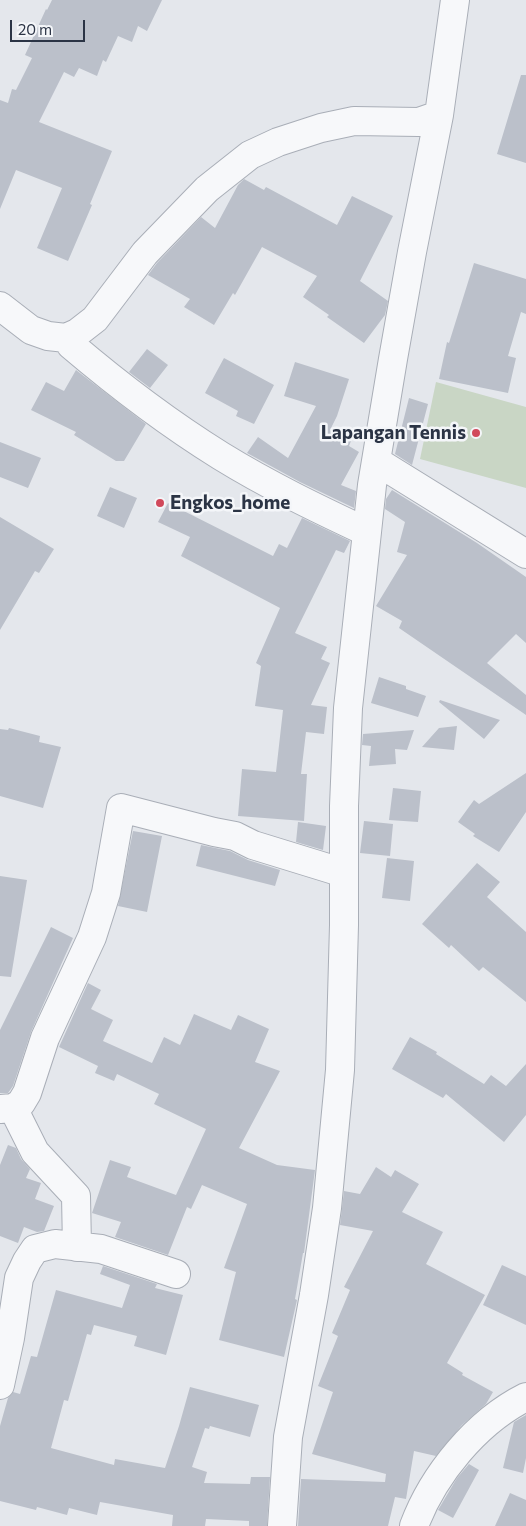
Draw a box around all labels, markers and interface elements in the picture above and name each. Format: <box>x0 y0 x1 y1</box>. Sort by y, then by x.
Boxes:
scale bar <box>12 10 88 42</box>
text: 20 m <box>18 20 52 38</box>
place label: Lapangan Tennis <box>321 422 466 444</box>
marker: Lapangan Tennis <box>470 427 482 439</box>
place label: Engkos_home <box>170 492 290 514</box>
marker: Engkos_home <box>154 497 166 509</box>

